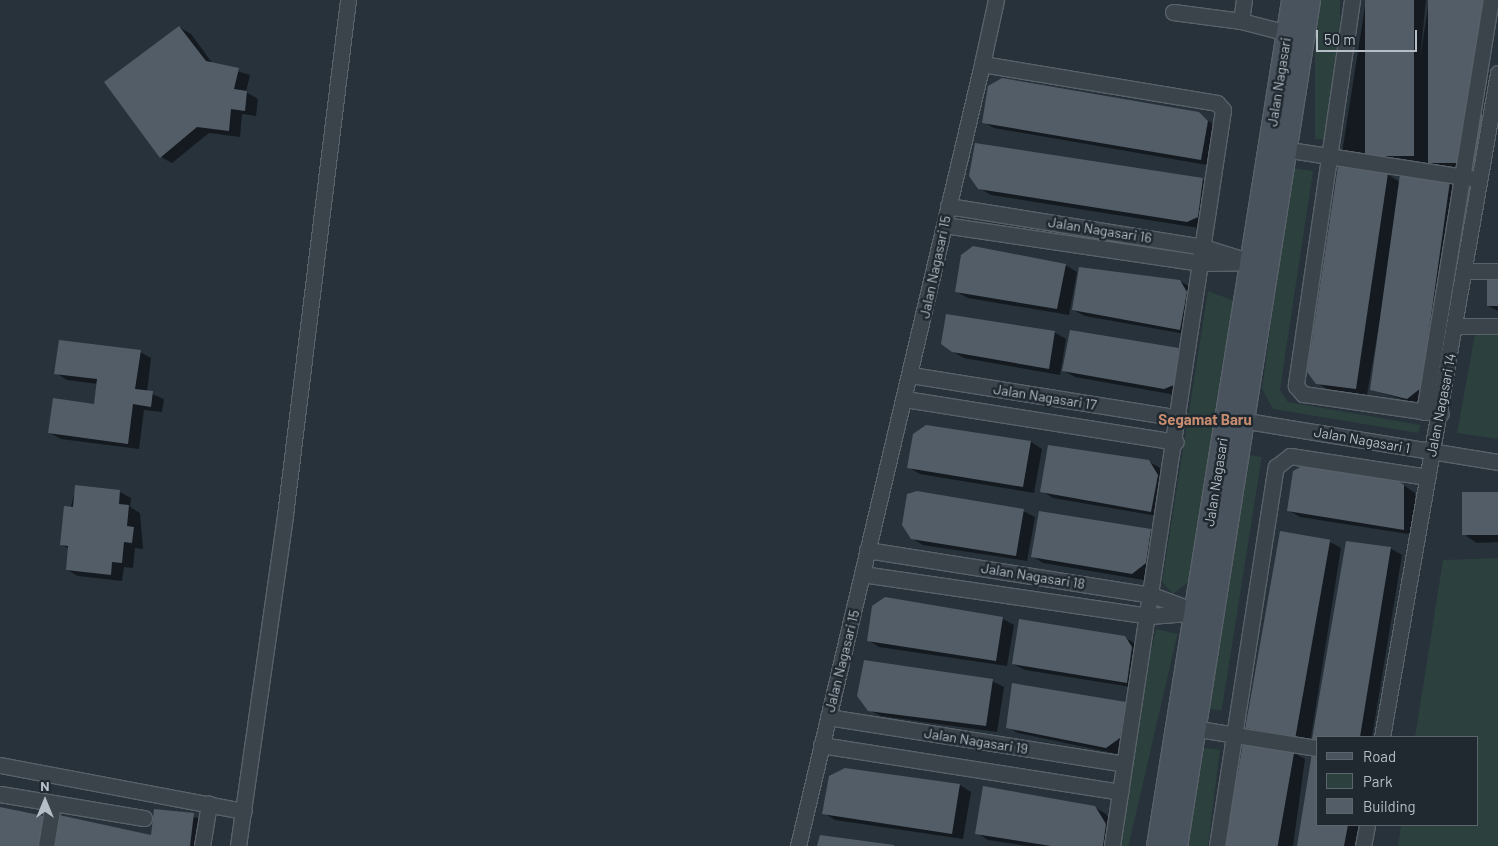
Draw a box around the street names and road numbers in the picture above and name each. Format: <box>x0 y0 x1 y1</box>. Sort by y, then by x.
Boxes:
street label: Jalan Nagasari <box>1264 36 1294 128</box>
street label: Jalan Nagasari 15 <box>916 214 954 320</box>
street label: Jalan Nagasari 16 <box>1047 214 1153 246</box>
street label: Jalan Nagasari 14 <box>1423 352 1459 458</box>
street label: Jalan Nagasari 17 <box>992 381 1098 413</box>
street label: Jalan Nagasari 1 <box>1313 423 1411 457</box>
street label: Jalan Nagasari <box>1201 436 1231 528</box>
street label: Jalan Nagasari 18 <box>980 560 1086 592</box>
street label: Jalan Nagasari 15 <box>821 608 863 714</box>
street label: Jalan Nagasari 19 <box>923 725 1029 757</box>

